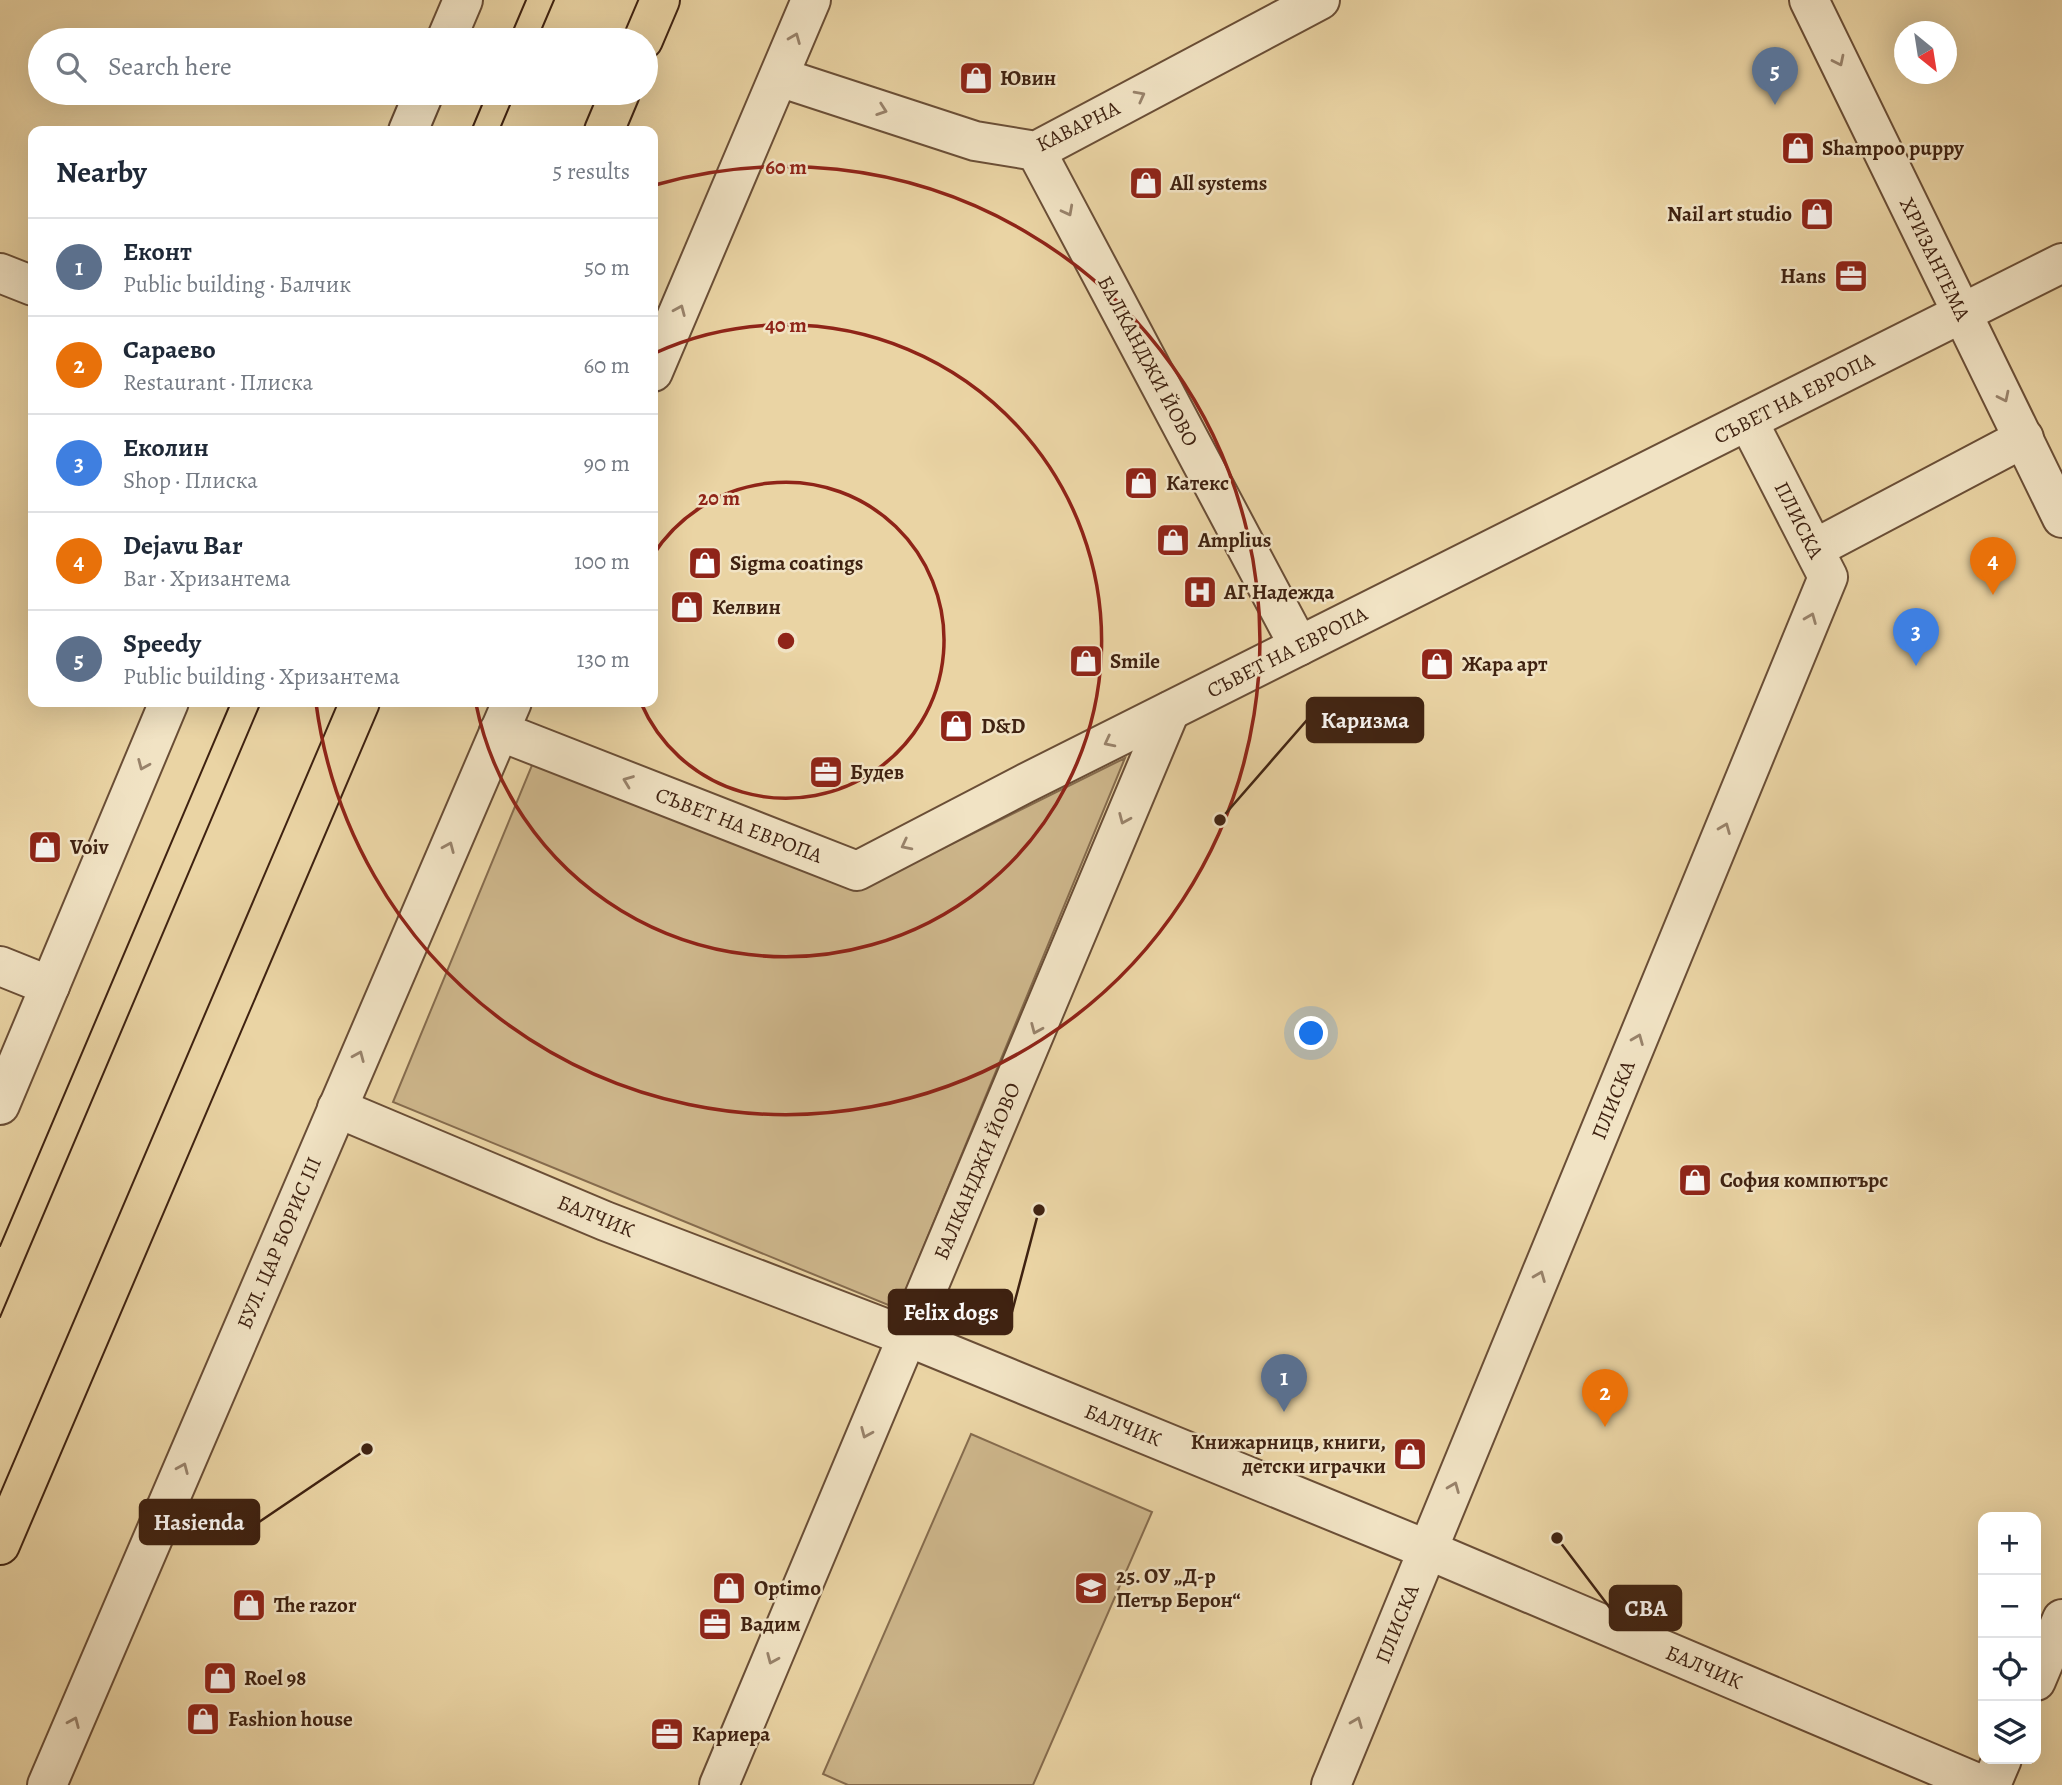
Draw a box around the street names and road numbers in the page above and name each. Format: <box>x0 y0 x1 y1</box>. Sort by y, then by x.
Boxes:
street label: КАВАРНА <box>1032 93 1125 158</box>
street label: ХРИЗАНТЕМА <box>1893 193 1977 326</box>
street label: БАЛКАНДЖИ ЙОВО <box>1091 271 1205 451</box>
street label: СЪВЕТ НА ЕВРОПА <box>1709 345 1880 451</box>
street label: ПЛИСКА <box>1768 477 1831 564</box>
street label: СЪВЕТ НА ЕВРОПА <box>1202 599 1373 705</box>
street label: СЪВЕТ НА ЕВРОПА <box>651 780 827 870</box>
street label: ПЛИСКА <box>1584 1056 1642 1144</box>
street label: БАЛКАНДЖИ ЙОВО <box>927 1078 1027 1264</box>
street label: БУЛ. ЦАР БОРИС III <box>230 1153 328 1333</box>
street label: БАЛЧИК <box>553 1188 639 1244</box>
street label: БАЛЧИК <box>1080 1397 1166 1453</box>
street label: ПЛИСКА <box>1368 1580 1426 1668</box>
street label: БАЛЧИК <box>1661 1638 1747 1696</box>

